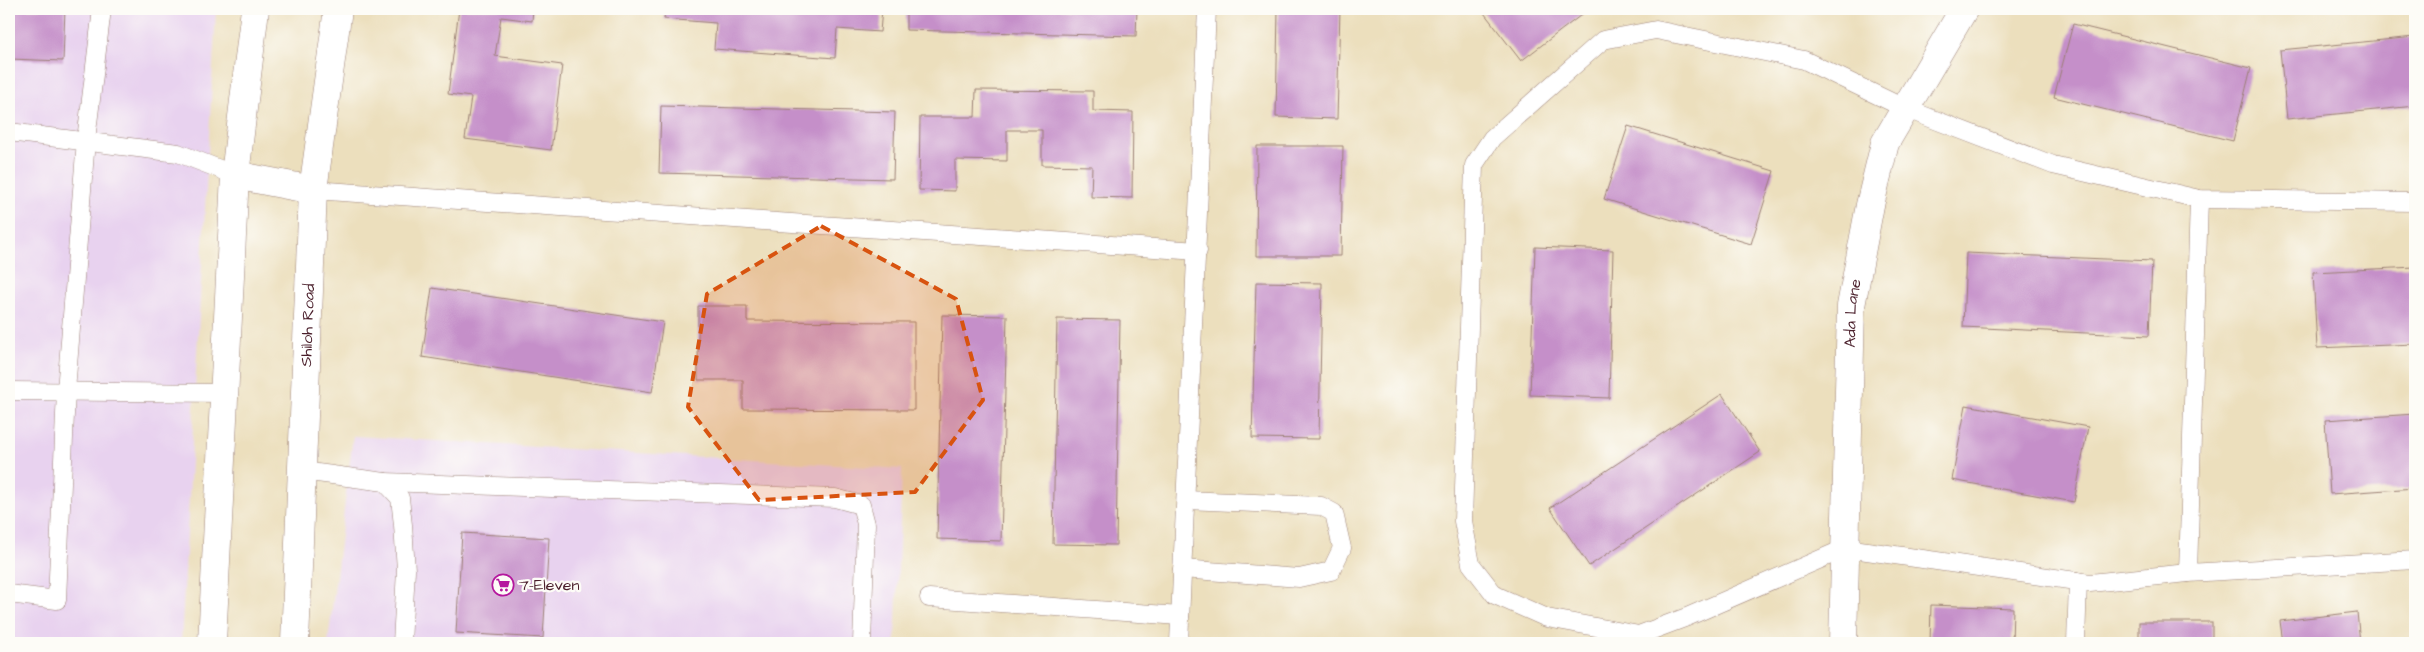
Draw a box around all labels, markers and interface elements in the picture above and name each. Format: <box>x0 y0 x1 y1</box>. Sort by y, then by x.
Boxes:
street label: Ada Lane <box>1839 277 1867 348</box>
street label: Shiloh Road <box>295 283 320 367</box>
supermarket icon: 7-Eleven <box>491 573 515 597</box>
place label: 7-Eleven <box>519 574 579 596</box>

